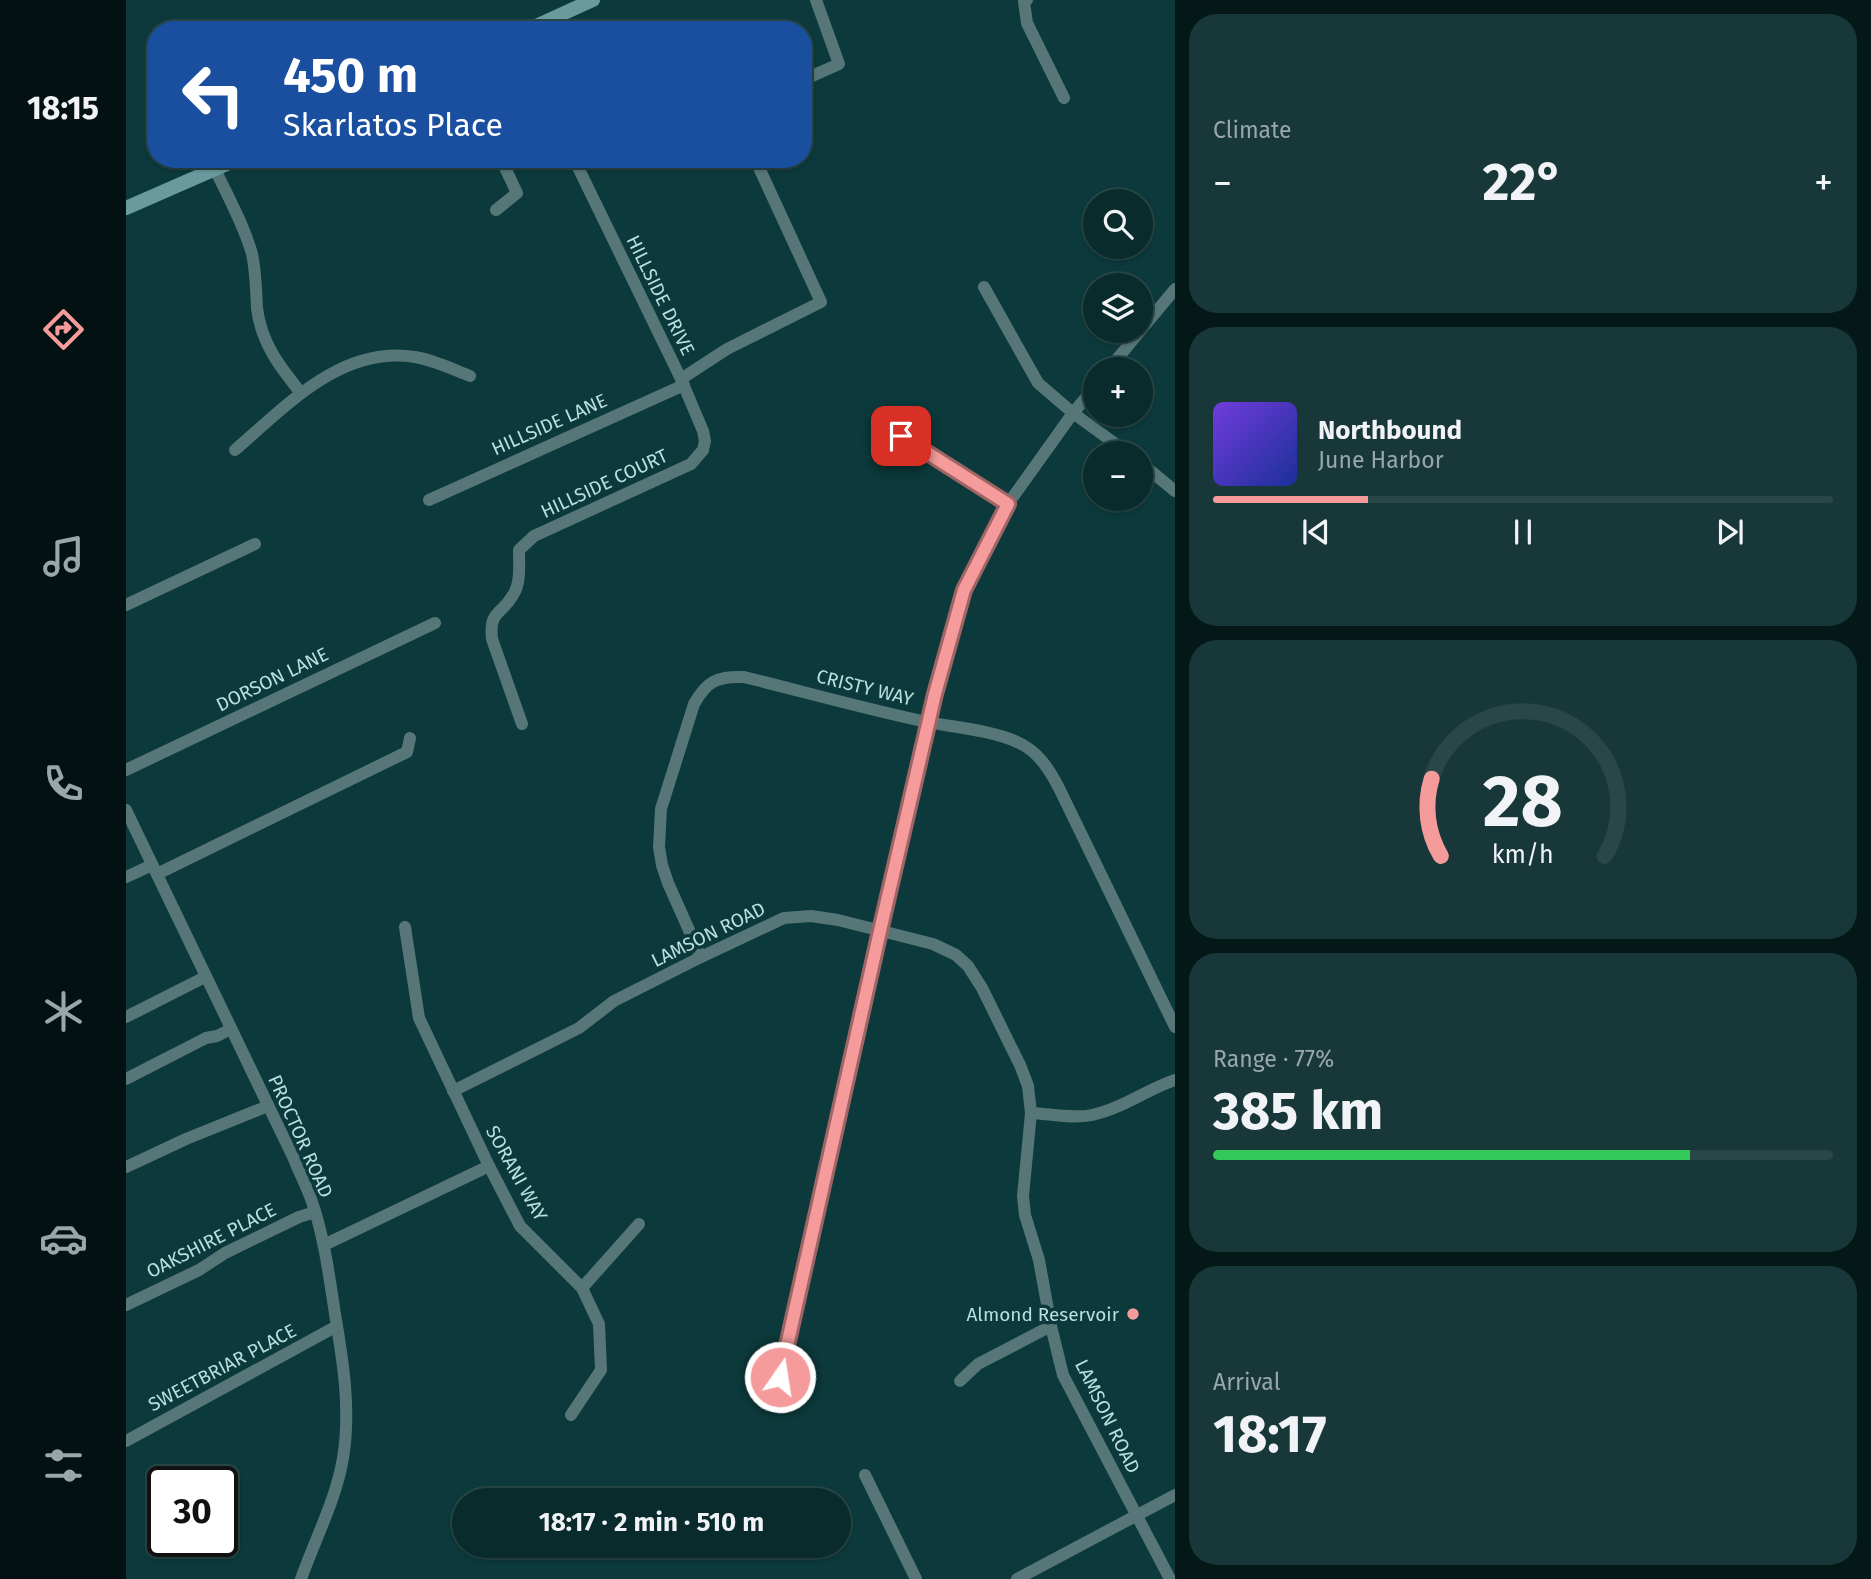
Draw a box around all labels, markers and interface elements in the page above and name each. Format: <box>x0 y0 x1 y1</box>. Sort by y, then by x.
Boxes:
text: 450 m <box>283 46 418 105</box>
icon: left <box>168 49 259 140</box>
text: 18:15 <box>27 89 99 127</box>
text: Skarlatos Place <box>283 106 503 144</box>
text: Climate <box>1213 116 1292 144</box>
text: 22° <box>1483 151 1563 214</box>
text: − <box>1213 160 1232 206</box>
text: + <box>1814 160 1833 206</box>
map controls <box>1083 189 1153 511</box>
button: search <box>1083 189 1153 259</box>
street label: HILLSIDE DRIVE <box>622 231 700 359</box>
button: layers <box>1083 273 1153 343</box>
icon: directions <box>39 305 88 354</box>
button: + <box>1083 357 1153 427</box>
street label: HILLSIDE LANE <box>488 389 611 460</box>
pin <box>871 406 931 466</box>
text: Northbound <box>1318 415 1462 446</box>
icon: arrive <box>882 417 920 455</box>
button: − <box>1083 441 1153 511</box>
street label: HILLSIDE COURT <box>537 444 672 523</box>
text: June Harbor <box>1318 446 1444 474</box>
icon: previous <box>1297 513 1335 551</box>
icon: pause <box>1504 513 1542 551</box>
icon: next <box>1711 513 1749 551</box>
icon: music <box>39 532 88 581</box>
street label: DORSON LANE <box>212 642 332 716</box>
street label: CRISTY WAY <box>814 664 916 711</box>
text: 28 <box>1483 758 1563 845</box>
icon: phone <box>39 759 88 808</box>
text: km/h <box>1492 839 1554 869</box>
street label: LAMSON ROAD <box>648 897 769 972</box>
icon: climate <box>39 987 88 1036</box>
text: Range · 77% <box>1213 1045 1334 1073</box>
street label: PROCTOR ROAD <box>263 1071 338 1201</box>
text: 385 km <box>1213 1080 1383 1143</box>
street label: SORANI WAY <box>481 1121 552 1225</box>
street label: OAKSHIRE PLACE <box>143 1198 280 1283</box>
icon: car <box>39 1214 88 1263</box>
place label: Almond Reservoir <box>966 1303 1120 1326</box>
marker: Almond Reservoir <box>1125 1306 1141 1322</box>
street label: SWEETBRIAR PLACE <box>144 1319 300 1416</box>
position arrow <box>743 1340 817 1414</box>
street label: LAMSON ROAD <box>1070 1356 1145 1477</box>
text: Arrival <box>1213 1368 1280 1396</box>
text: 18:17 <box>1213 1403 1327 1466</box>
icon: filters <box>39 1441 88 1490</box>
speed limit sign: 30 <box>147 1466 238 1557</box>
text: 18:17 · 2 min · 510 m <box>539 1507 764 1538</box>

